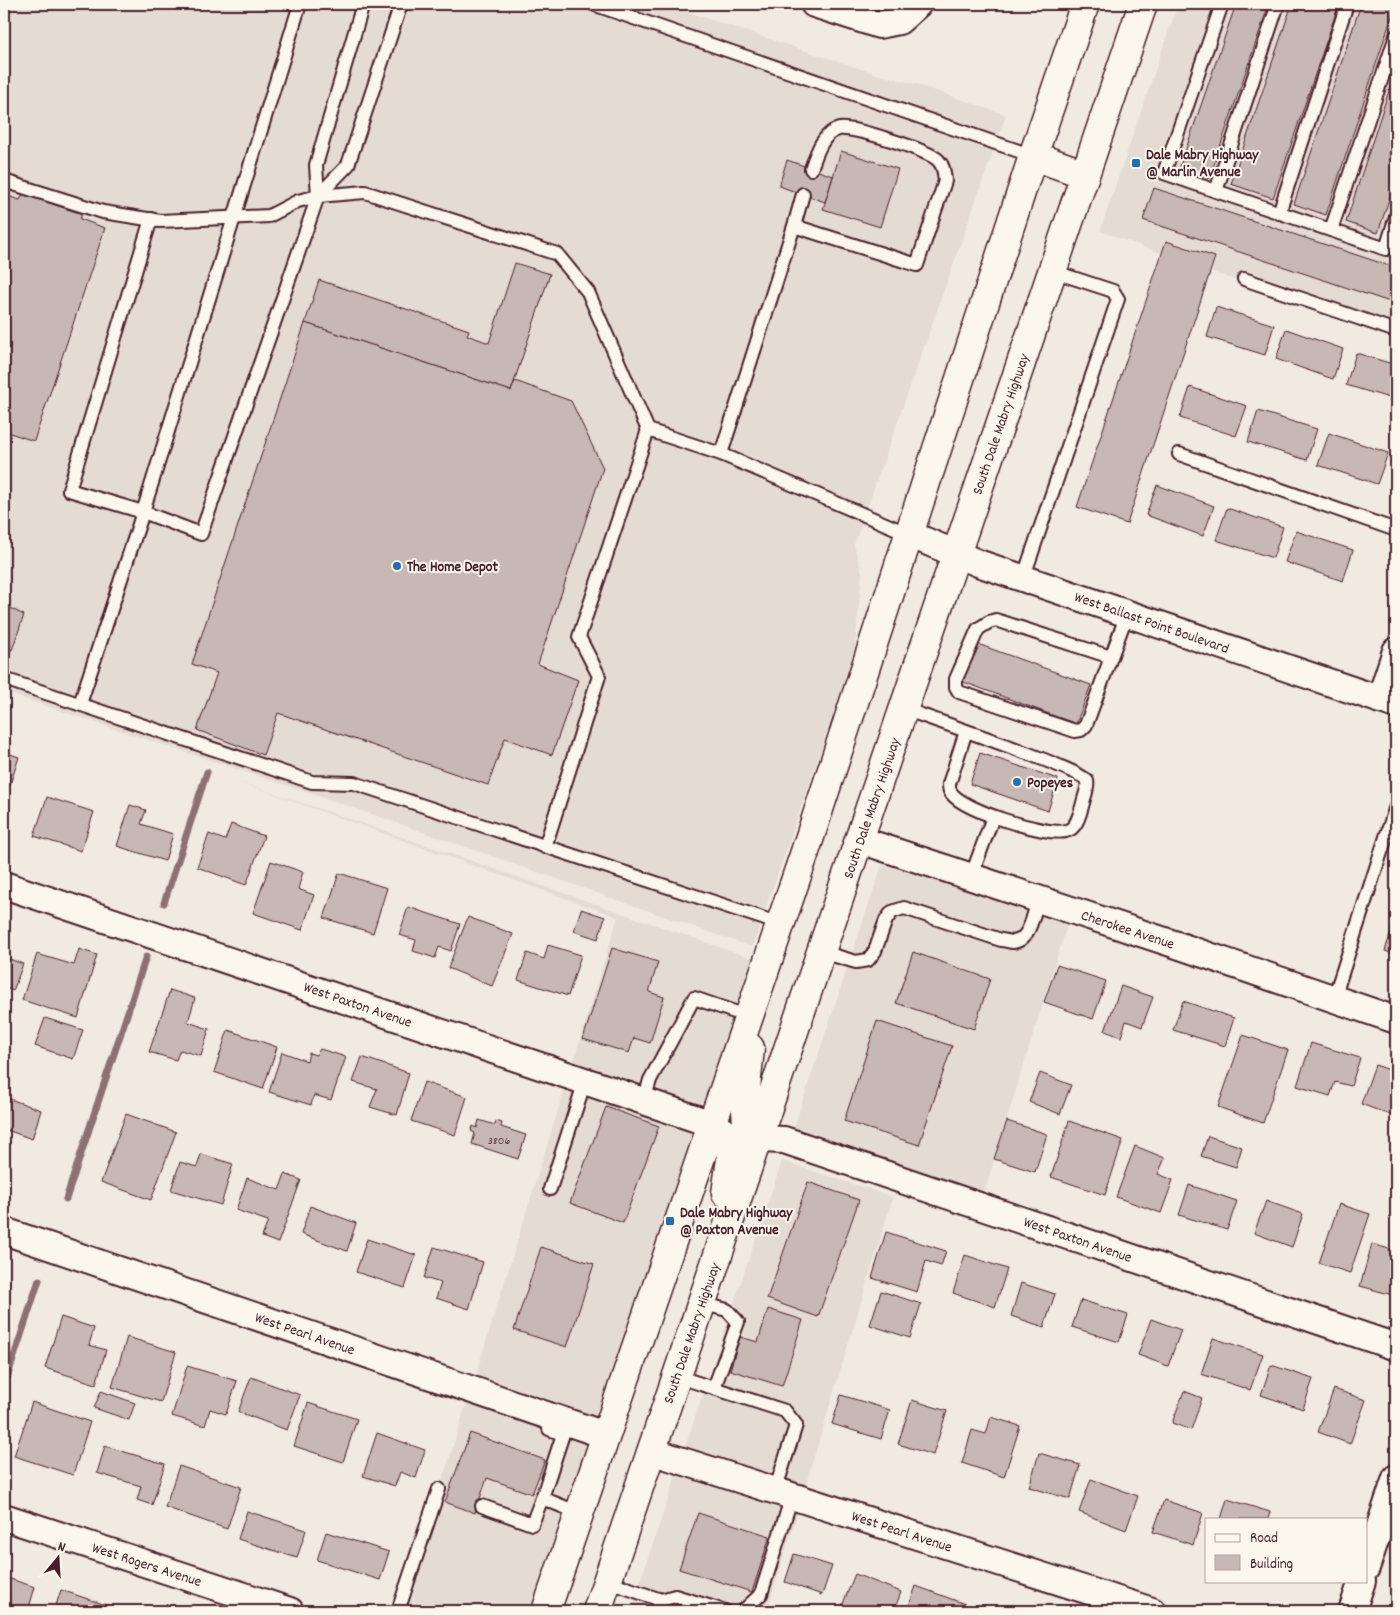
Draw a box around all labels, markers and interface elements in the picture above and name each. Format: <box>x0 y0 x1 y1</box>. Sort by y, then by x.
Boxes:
place label: Dale Mabry Highway @ Marlin Avenue <box>1146 145 1259 184</box>
marker: Dale Mabry Highway @ Marlin Avenue <box>1130 157 1142 169</box>
street label: South Dale Mabry Highway <box>967 350 1037 498</box>
place label: The Home Depot <box>407 557 499 579</box>
marker: The Home Depot <box>391 560 403 572</box>
street label: West Ballast Point Boulevard <box>1071 587 1232 661</box>
street label: South Dale Mabry Highway <box>838 734 908 882</box>
place label: Popeyes <box>1027 773 1073 795</box>
marker: Popeyes <box>1011 776 1023 788</box>
street label: Cherokee Avenue <box>1078 905 1177 956</box>
street label: West Paxton Avenue <box>300 977 415 1035</box>
house number: 3806 <box>488 1133 510 1150</box>
place label: Dale Mabry Highway @ Paxton Avenue <box>680 1203 793 1242</box>
street label: West Paxton Avenue <box>1020 1212 1135 1270</box>
marker: Dale Mabry Highway @ Paxton Avenue <box>664 1215 676 1227</box>
street label: South Dale Mabry Highway <box>658 1259 728 1407</box>
street label: West Pearl Avenue <box>251 1307 358 1362</box>
street label: West Pearl Avenue <box>848 1506 955 1560</box>
legend <box>1205 1518 1368 1582</box>
text: Road <box>1250 1528 1278 1550</box>
north arrow <box>32 1532 82 1582</box>
text: N <box>55 1537 68 1558</box>
street label: West Rogers Avenue <box>89 1538 204 1594</box>
text: Building <box>1250 1554 1293 1576</box>

